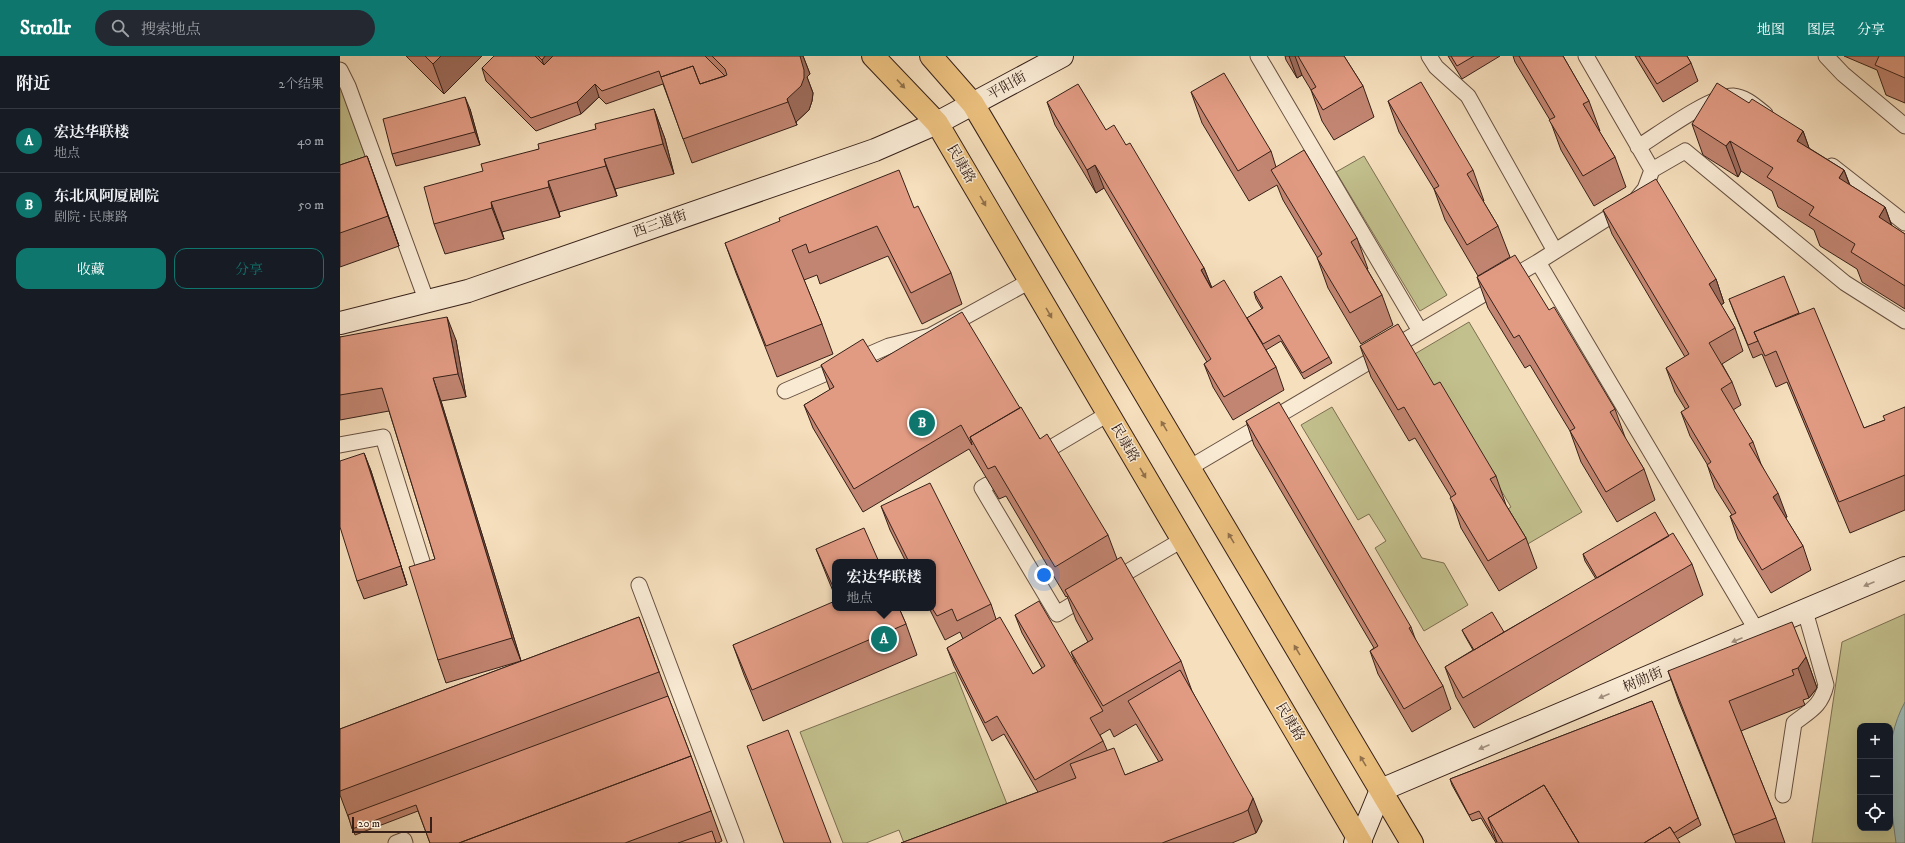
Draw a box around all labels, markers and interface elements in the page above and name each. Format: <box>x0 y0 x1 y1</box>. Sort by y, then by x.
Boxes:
search box <box>95 10 375 46</box>
text: Strollr <box>20 17 71 40</box>
icon: search <box>109 17 131 39</box>
text: 搜索地点 <box>141 20 201 39</box>
text: 地图 <box>1757 21 1785 39</box>
text: 图层 <box>1807 21 1835 39</box>
text: 分享 <box>1857 21 1885 39</box>
street label: 平阳街 <box>984 68 1030 104</box>
text: 附近 <box>16 73 50 95</box>
text: 2个结果 <box>279 76 324 92</box>
one-way arrow <box>896 79 905 89</box>
text: 宏达华联楼 <box>54 123 129 142</box>
text: A <box>25 133 33 149</box>
text: 40 m <box>297 133 324 149</box>
street label: 民康路 <box>943 141 979 187</box>
text: 地点 <box>54 145 80 161</box>
text: 东北风阿厦剧院 <box>54 187 159 206</box>
one-way arrow <box>979 196 987 206</box>
text: B <box>25 197 33 213</box>
text: 50 m <box>298 197 324 213</box>
street label: 西三道街 <box>631 206 689 242</box>
text: 剧院 · 民康路 <box>54 209 128 225</box>
button: 收藏 <box>16 248 166 289</box>
button: 分享 <box>174 248 324 289</box>
one-way arrow <box>1045 308 1053 318</box>
pin: B <box>909 408 935 438</box>
street label: 民康路 <box>1107 420 1143 466</box>
one-way arrow <box>1161 420 1168 432</box>
one-way arrow <box>1140 467 1147 479</box>
one-way arrow <box>1227 532 1234 544</box>
popup <box>832 559 936 611</box>
your location <box>1034 565 1054 585</box>
text: 宏达华联楼 <box>846 568 922 587</box>
one-way arrow <box>1863 581 1875 587</box>
text: 地点 <box>846 590 873 606</box>
pin: A <box>871 624 897 654</box>
one-way arrow <box>1731 637 1742 643</box>
one-way arrow <box>1293 645 1301 655</box>
street label: 树勋街 <box>1620 664 1666 696</box>
one-way arrow <box>1598 693 1609 699</box>
street label: 民康路 <box>1271 699 1309 745</box>
map controls <box>1857 723 1893 831</box>
button: + <box>1857 723 1893 759</box>
one-way arrow <box>1478 744 1490 750</box>
one-way arrow <box>1360 755 1367 767</box>
button: − <box>1857 759 1893 795</box>
button: locate <box>1857 795 1893 831</box>
scale bar <box>352 815 432 834</box>
text: 20 m <box>358 817 380 831</box>

